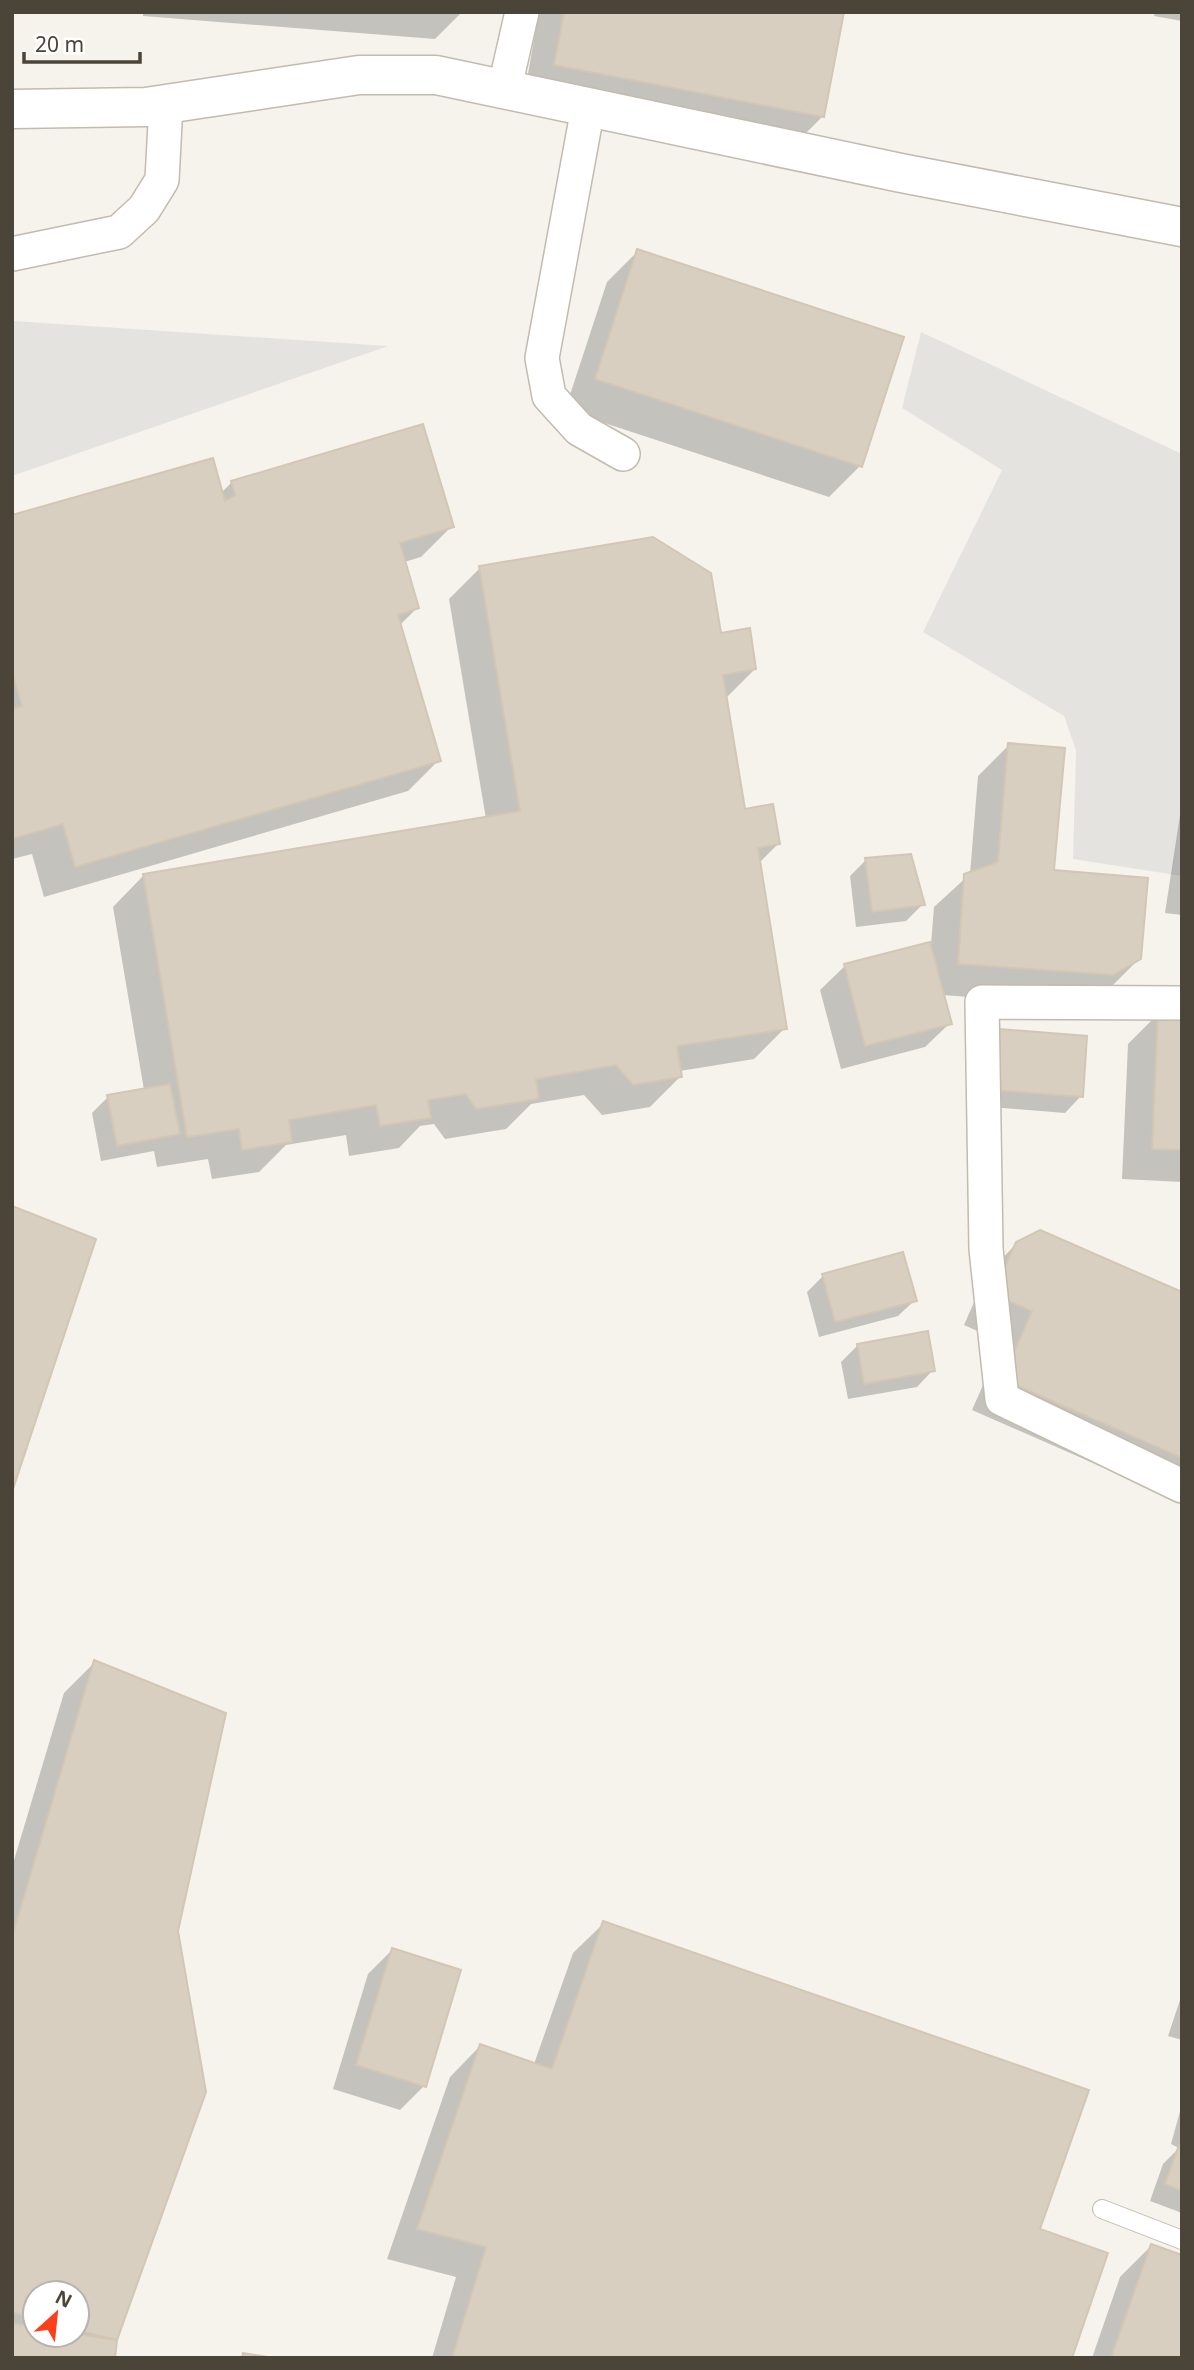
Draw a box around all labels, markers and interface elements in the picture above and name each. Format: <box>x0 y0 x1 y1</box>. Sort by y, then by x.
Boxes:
scale bar <box>24 21 140 65</box>
text: 20 m <box>35 30 84 58</box>
north arrow <box>21 2279 91 2349</box>
text: N <box>51 2284 77 2314</box>

